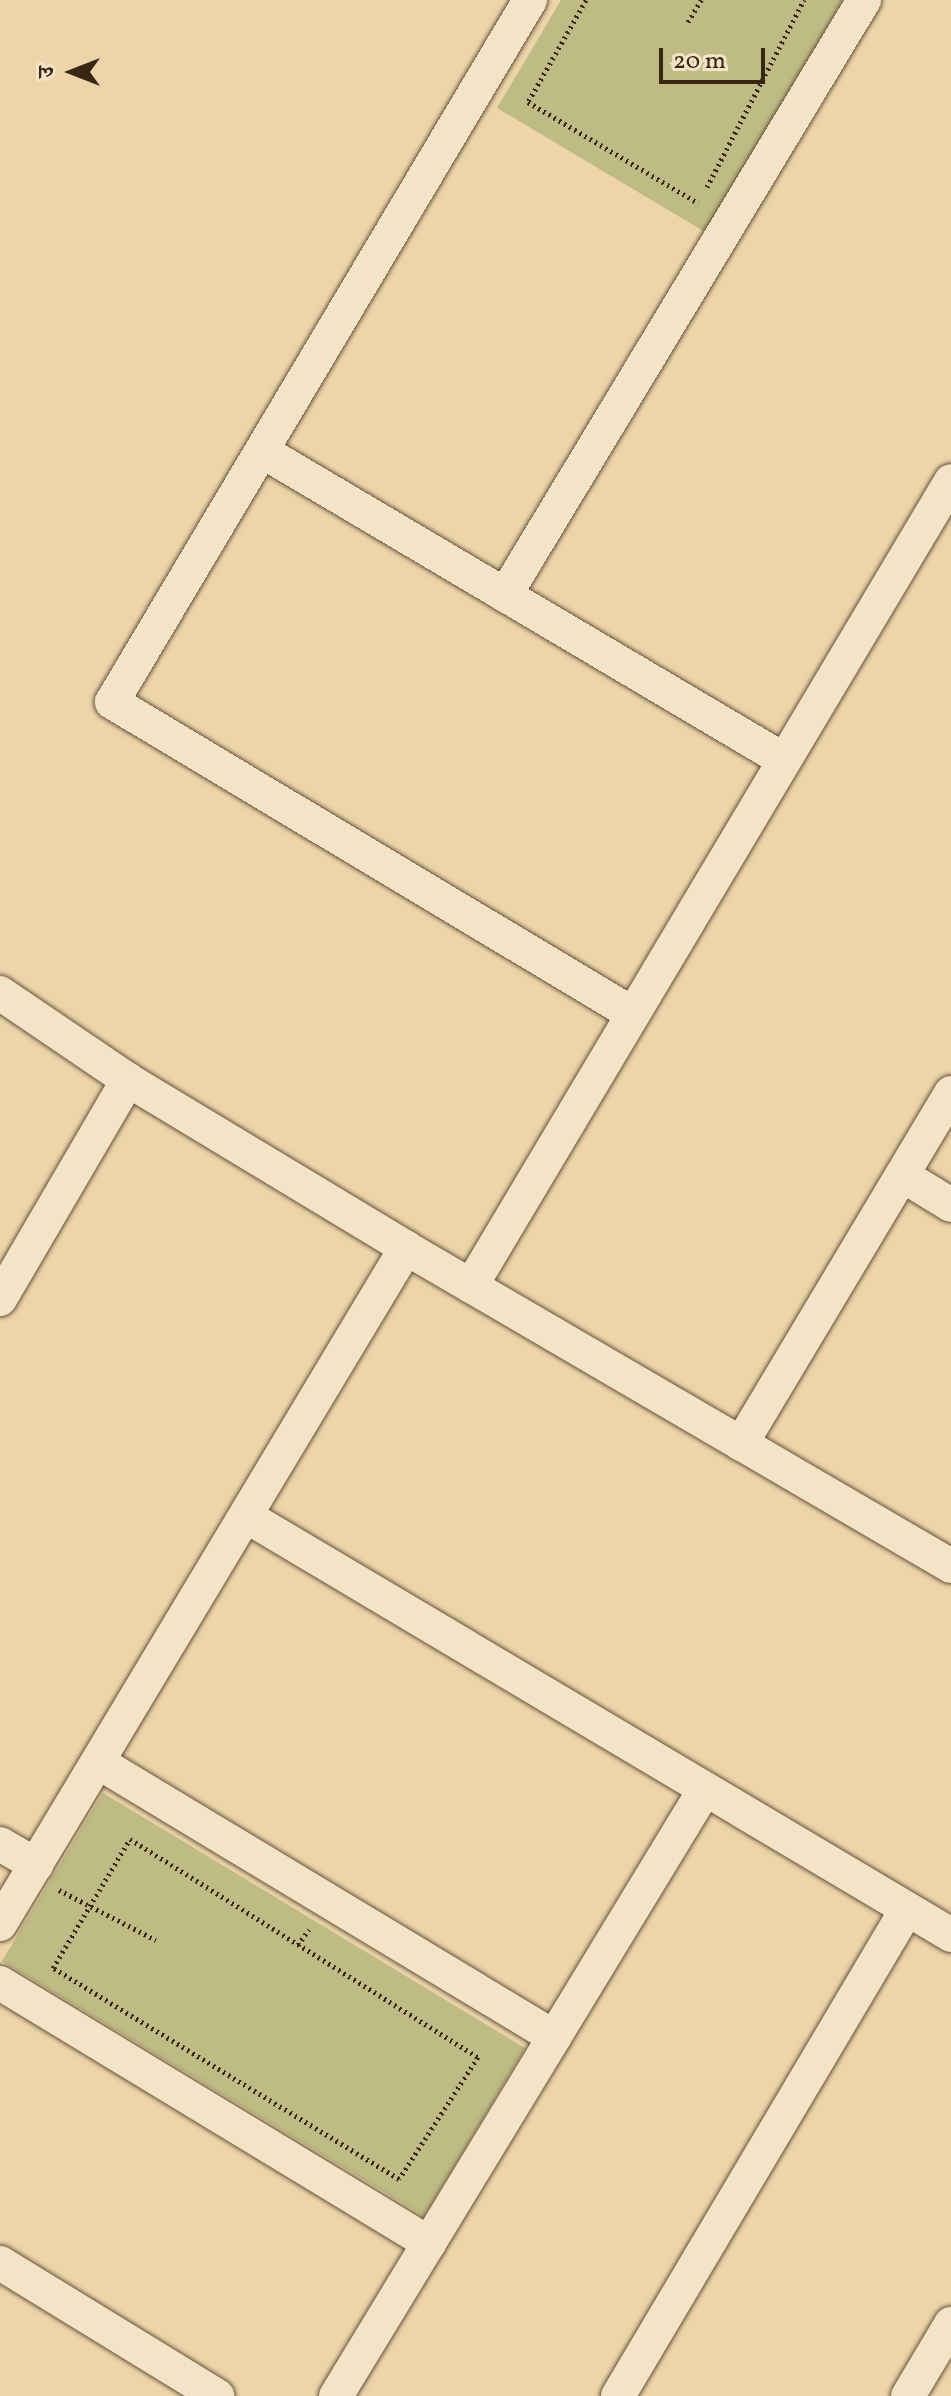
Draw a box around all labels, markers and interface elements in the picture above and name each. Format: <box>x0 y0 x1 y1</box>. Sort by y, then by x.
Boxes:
north arrow <box>32 32 112 112</box>
scale bar <box>663 32 769 82</box>
text: 20 m <box>673 45 726 79</box>
text: उ <box>32 66 63 78</box>

